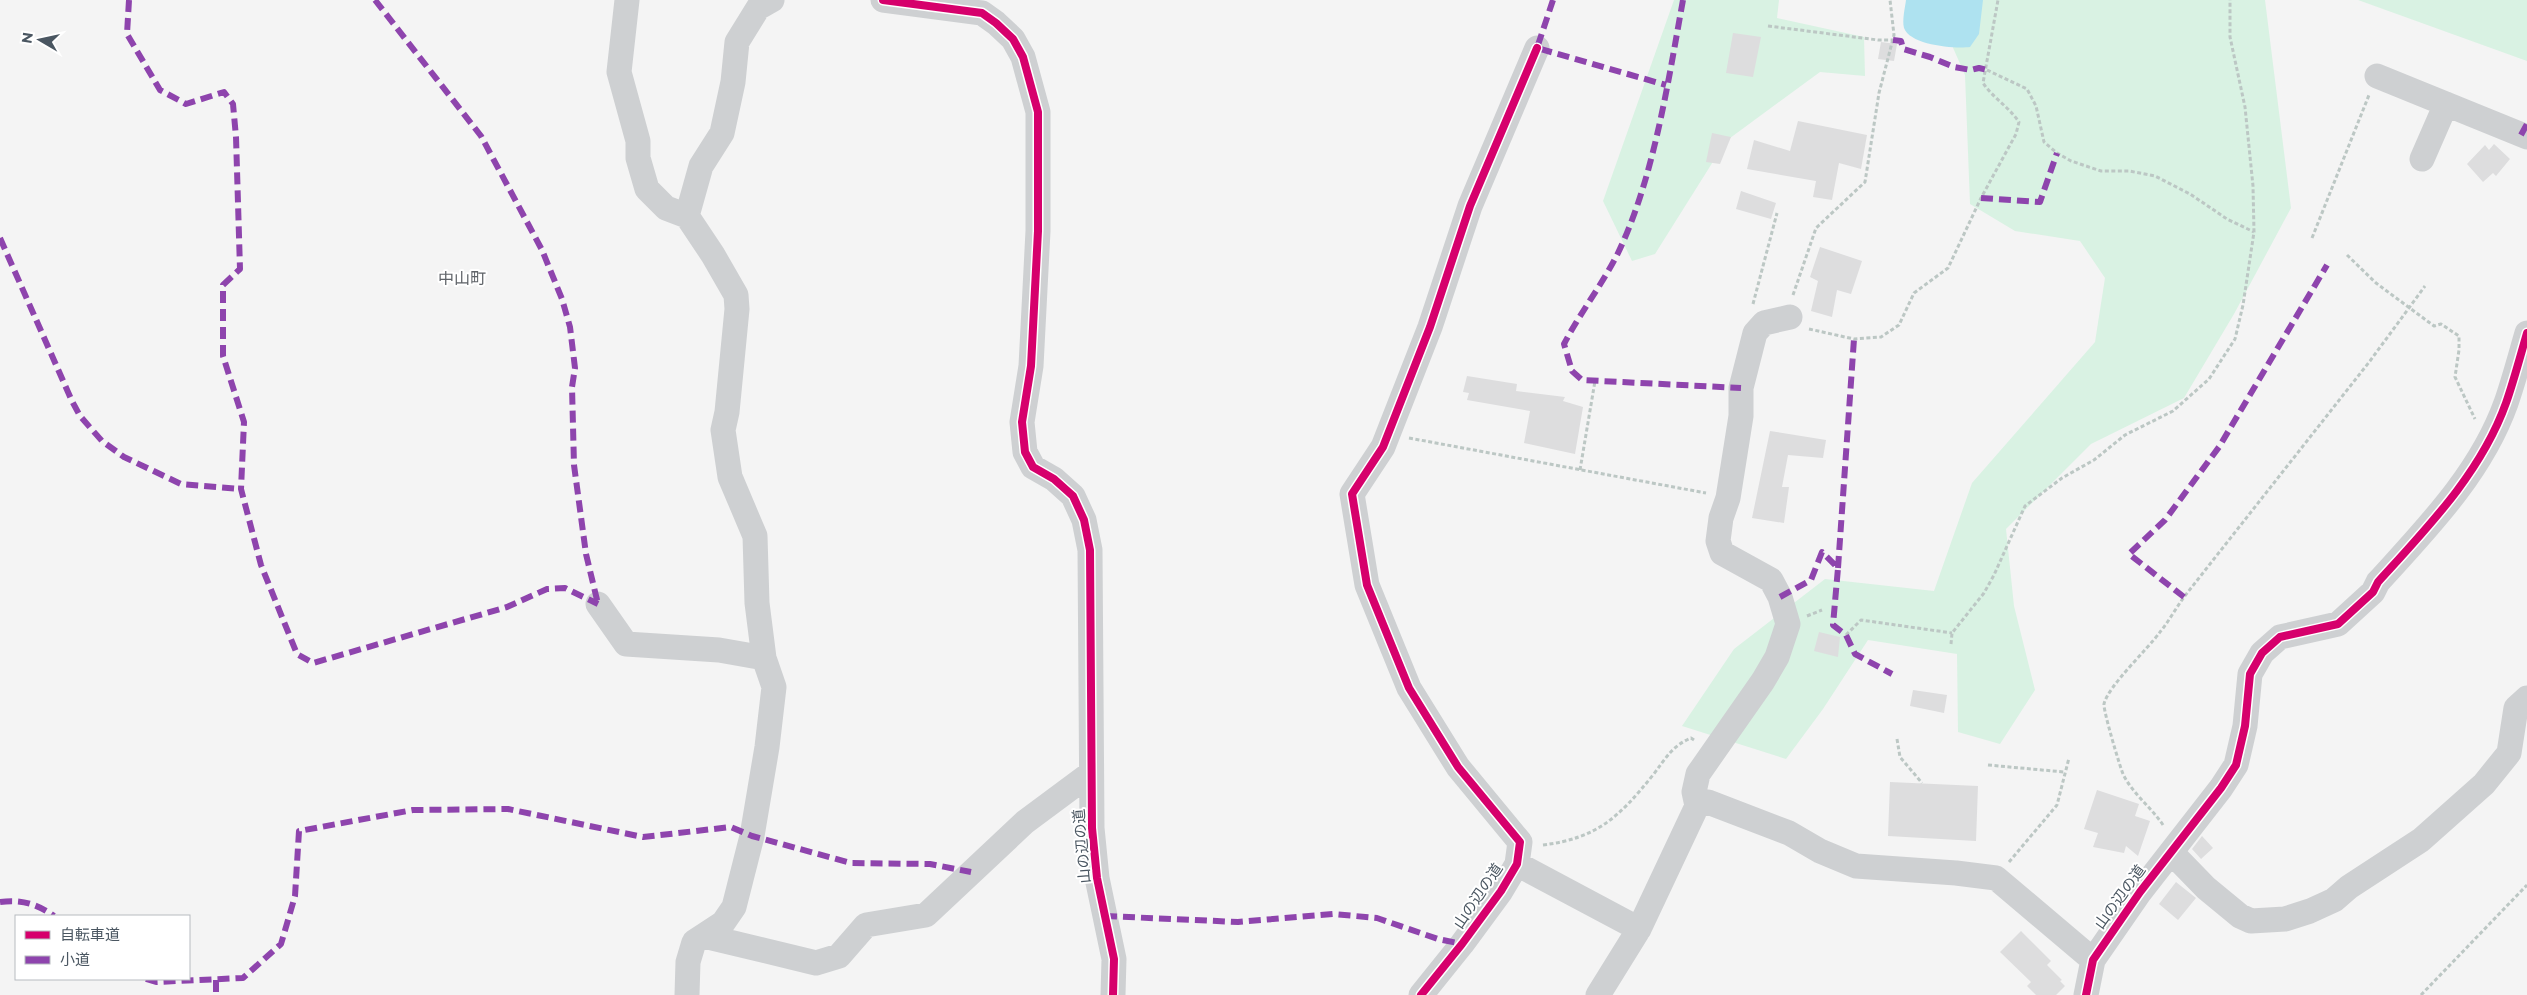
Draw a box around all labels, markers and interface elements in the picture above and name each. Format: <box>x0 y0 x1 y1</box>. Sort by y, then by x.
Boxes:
north arrow <box>15 15 65 65</box>
text: N <box>17 31 37 45</box>
district label: 中山町 <box>438 269 486 288</box>
street label: 山の辺の道 <box>1069 808 1094 884</box>
street label: 山の辺の道 <box>1449 859 1506 932</box>
street label: 山の辺の道 <box>2090 861 2149 933</box>
legend <box>15 915 190 980</box>
text: 自転車道 <box>60 925 120 944</box>
text: 小道 <box>60 950 90 969</box>

